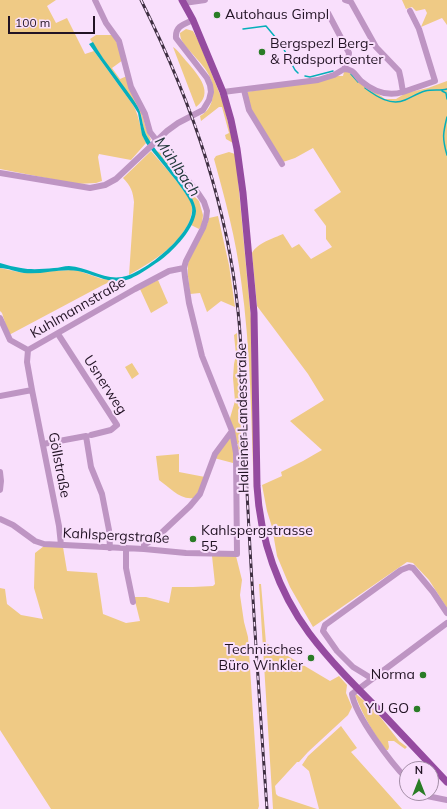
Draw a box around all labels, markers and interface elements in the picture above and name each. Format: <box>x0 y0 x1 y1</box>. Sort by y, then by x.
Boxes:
place label: Autohaus Gimpl <box>225 7 329 23</box>
scale bar <box>10 8 97 34</box>
marker: Autohaus Gimpl <box>212 10 222 20</box>
text: 100 m <box>15 15 50 30</box>
place label: Bergspezl Berg- & Radsportcenter <box>270 36 383 68</box>
marker: Bergspezl Berg- & Radsportcenter <box>257 47 267 57</box>
water label: Mühlbach <box>150 134 204 200</box>
street label: Kuhlmannstraße <box>27 274 129 342</box>
street label: Halleiner Landesstraße <box>233 343 253 493</box>
street label: Usnerweg <box>80 352 130 418</box>
street label: Göllstraße <box>44 431 74 499</box>
place label: Kahlspergstrasse 55 <box>201 523 313 556</box>
street label: Kahlspergstraße <box>62 525 170 547</box>
marker: Kahlspergstrasse 55 <box>188 534 198 544</box>
place label: Technisches Büro Winkler <box>218 642 303 674</box>
marker: Technisches Büro Winkler <box>306 653 316 663</box>
place label: Norma <box>371 667 415 683</box>
marker: Norma <box>418 670 428 680</box>
place label: YU GO <box>366 701 409 717</box>
marker: YU GO <box>412 704 422 714</box>
north arrow <box>399 761 439 801</box>
text: N <box>415 763 423 777</box>

